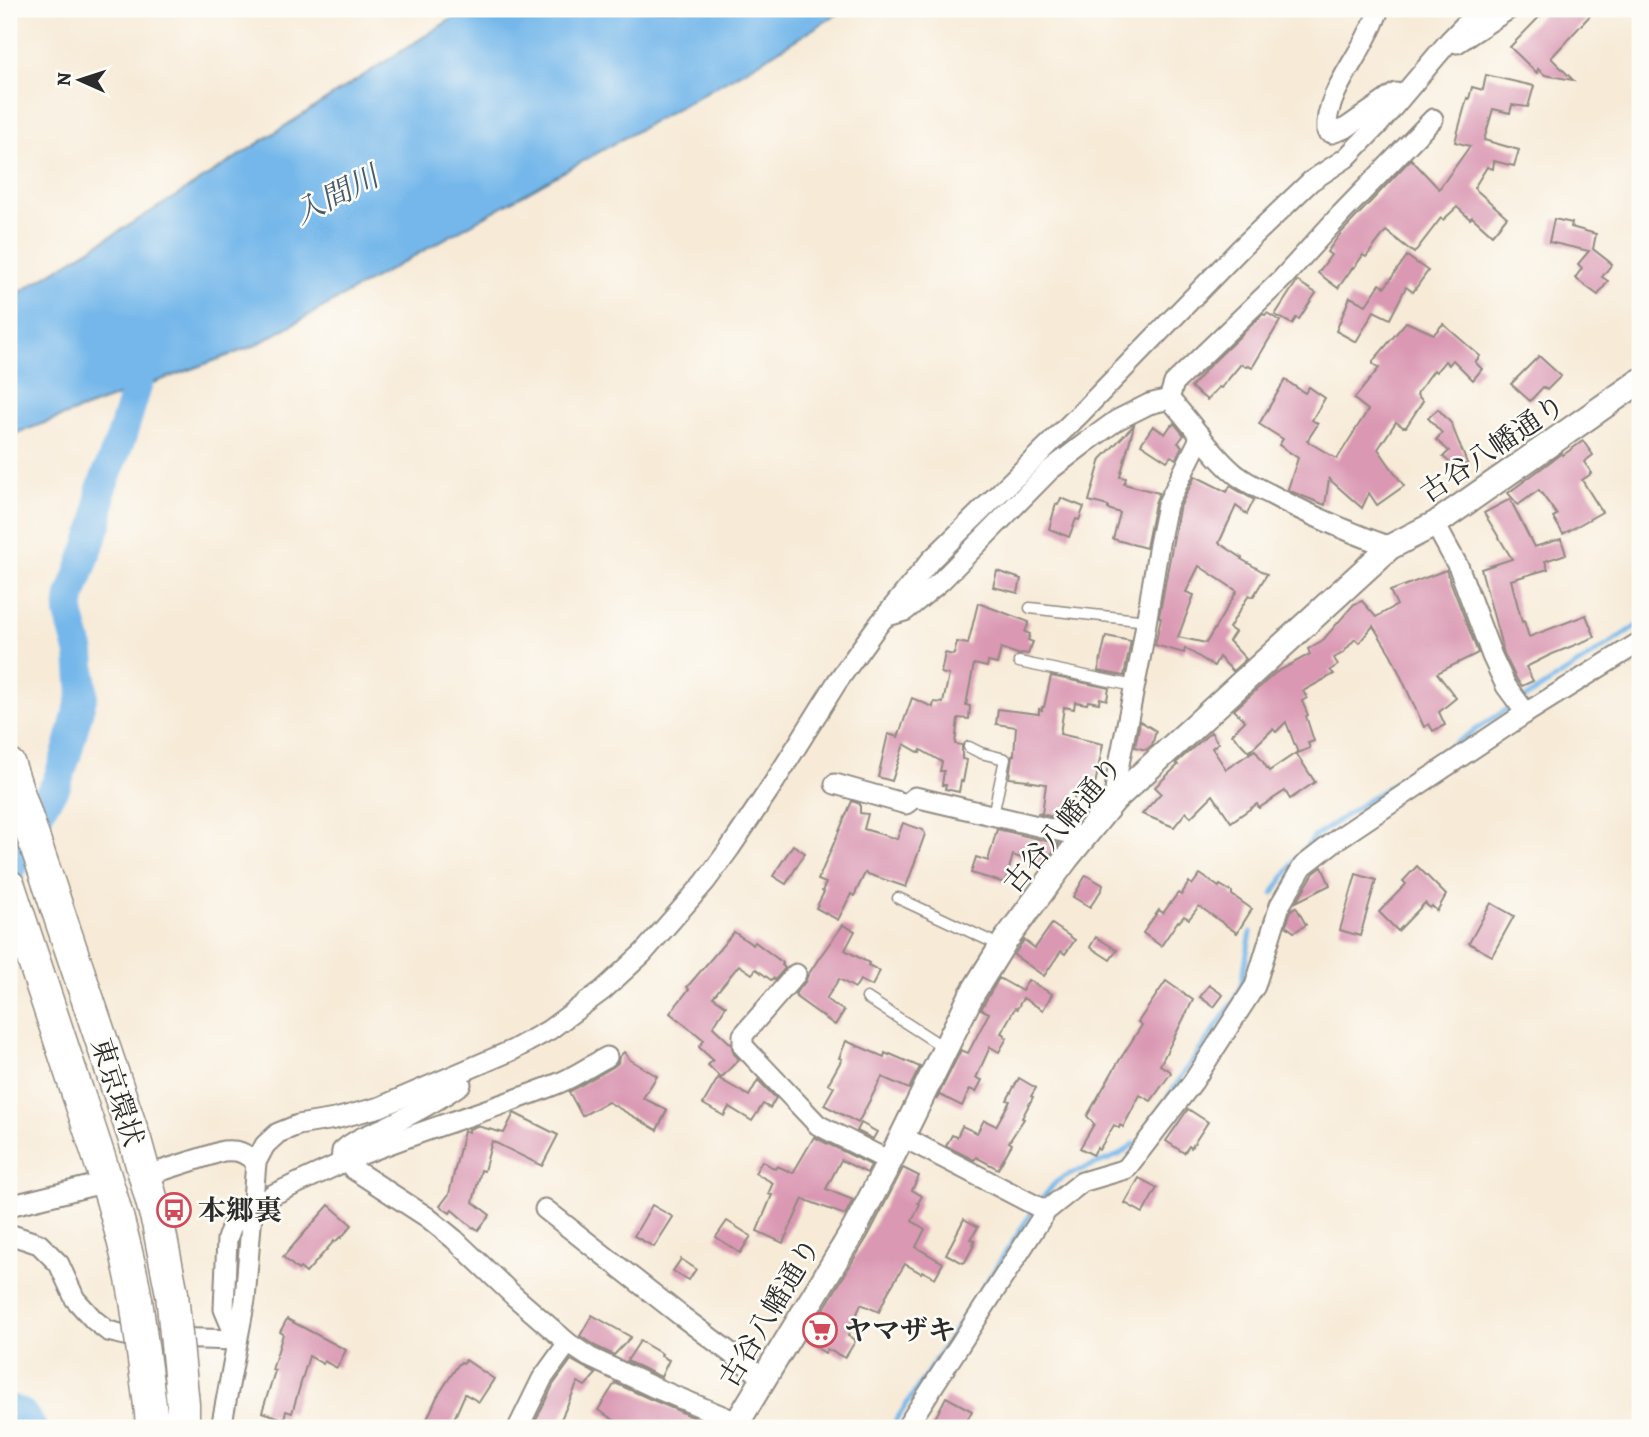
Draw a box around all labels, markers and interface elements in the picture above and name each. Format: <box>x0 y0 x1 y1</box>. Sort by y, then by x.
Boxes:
north arrow <box>46 46 116 116</box>
text: N <box>51 71 77 87</box>
water label: 入間川 <box>287 155 388 233</box>
street label: 古谷八幡通り <box>1412 386 1573 512</box>
street label: 古谷八幡通り <box>994 748 1131 901</box>
street label: 東京環状 <box>82 1033 152 1151</box>
bus stop icon: 本郷裏 <box>155 1191 193 1229</box>
place label: 本郷裏 <box>198 1192 282 1230</box>
street label: 古谷八幡通り <box>710 1231 829 1394</box>
supermarket icon: ヤマザキ <box>801 1311 839 1349</box>
place label: ヤマザキ <box>844 1312 956 1350</box>

